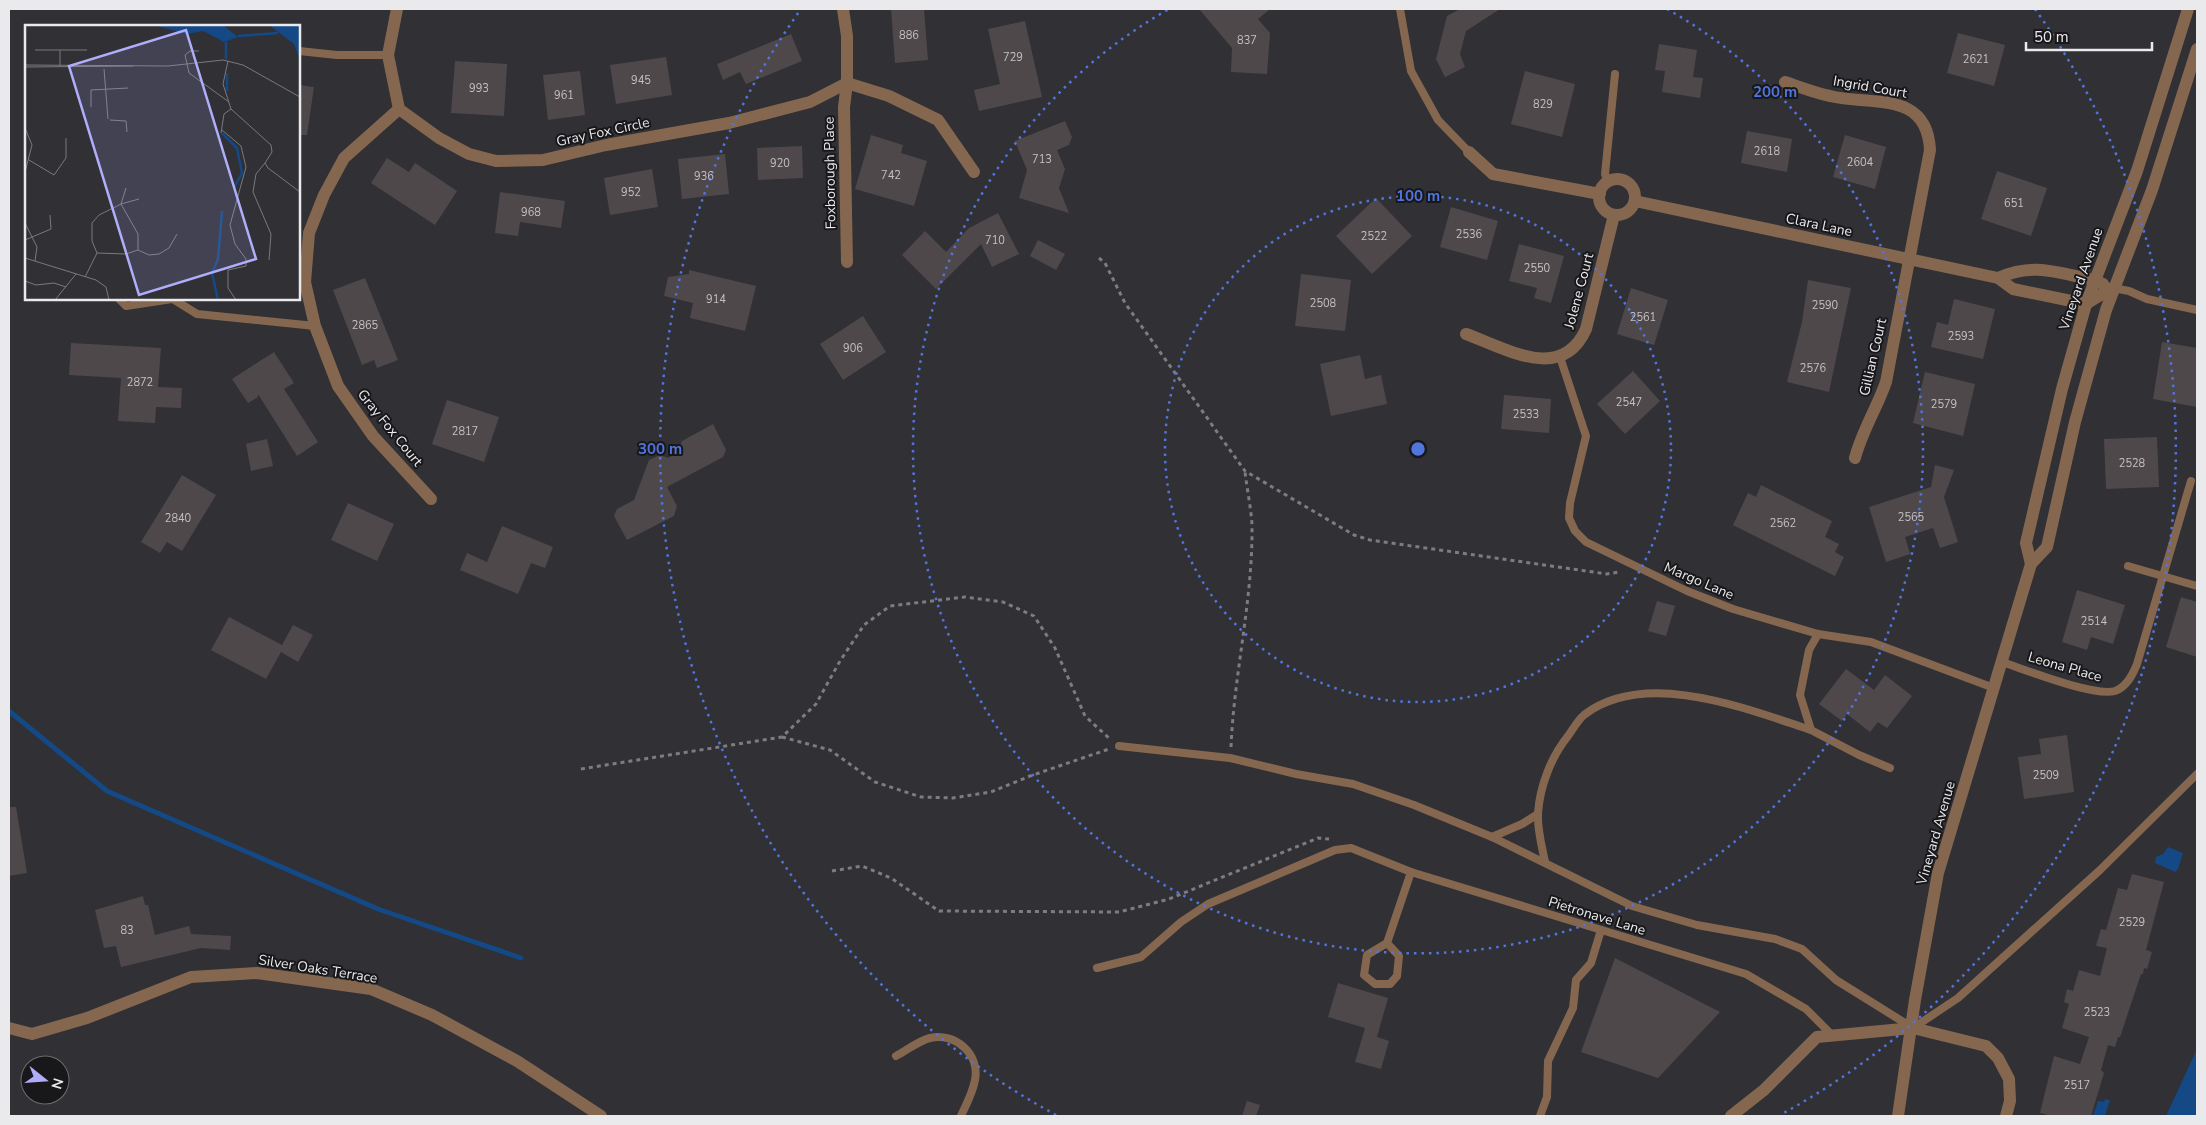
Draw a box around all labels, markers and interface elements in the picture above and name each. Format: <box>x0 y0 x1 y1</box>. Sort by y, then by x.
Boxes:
scale bar <box>2026 20 2152 52</box>
inset map <box>25 25 300 300</box>
text: 50 m <box>2034 27 2069 47</box>
house number: 886 <box>899 28 919 43</box>
house number: 837 <box>1237 33 1257 48</box>
house number: 729 <box>1003 50 1023 65</box>
house number: 2621 <box>1963 52 1989 67</box>
street label: Ingrid Court <box>1832 71 1908 103</box>
house number: 945 <box>631 73 651 88</box>
house number: 993 <box>469 81 489 96</box>
text: 200 m <box>1753 82 1797 102</box>
house number: 961 <box>554 88 574 103</box>
house number: 829 <box>1533 97 1553 112</box>
street label: Gray Fox Circle <box>555 113 651 151</box>
street label: Foxborough Place <box>820 116 840 230</box>
house number: 2618 <box>1754 144 1781 159</box>
house number: 713 <box>1032 152 1052 167</box>
house number: 2604 <box>1847 155 1874 170</box>
house number: 920 <box>770 156 790 171</box>
house number: 742 <box>881 168 901 183</box>
house number: 936 <box>694 169 714 184</box>
house number: 952 <box>621 185 641 200</box>
text: 100 m <box>1396 186 1440 206</box>
house number: 651 <box>2004 196 2024 211</box>
house number: 968 <box>521 205 541 220</box>
street label: Clara Lane <box>1784 209 1854 241</box>
street label: Vineyard Avenue <box>2054 225 2107 334</box>
house number: 2536 <box>1456 227 1483 242</box>
house number: 2522 <box>1361 229 1387 244</box>
house number: 710 <box>985 233 1005 248</box>
street label: Jolene Court <box>1560 251 1598 332</box>
house number: 2550 <box>1524 261 1551 276</box>
house number: 914 <box>706 292 726 307</box>
house number: 2508 <box>1310 296 1337 311</box>
house number: 2590 <box>1812 298 1839 313</box>
house number: 2561 <box>1630 310 1656 325</box>
street label: Gillian Court <box>1855 316 1891 398</box>
house number: 2865 <box>352 318 379 333</box>
house number: 2593 <box>1948 329 1974 344</box>
house number: 906 <box>843 341 863 356</box>
house number: 2576 <box>1800 361 1827 376</box>
house number: 2872 <box>127 375 153 390</box>
street label: Gray Fox Court <box>353 385 427 471</box>
house number: 2547 <box>1616 395 1642 410</box>
house number: 2579 <box>1931 397 1957 412</box>
house number: 2533 <box>1513 407 1539 422</box>
house number: 2817 <box>452 424 478 439</box>
text: 300 m <box>638 439 682 459</box>
centre of rings <box>1409 440 1427 458</box>
house number: 2528 <box>2119 456 2146 471</box>
house number: 2565 <box>1898 510 1925 525</box>
house number: 2840 <box>165 511 192 526</box>
house number: 2562 <box>1770 516 1796 531</box>
street label: Margo Lane <box>1661 558 1737 604</box>
house number: 2514 <box>2081 614 2108 629</box>
street label: Leona Place <box>2026 647 2104 687</box>
house number: 2509 <box>2033 768 2059 783</box>
street label: Vineyard Avenue <box>1912 779 1960 888</box>
street label: Pietronave Lane <box>1546 892 1648 940</box>
house number: 2529 <box>2119 915 2145 930</box>
house number: 83 <box>120 923 134 938</box>
street label: Silver Oaks Terrace <box>257 950 379 988</box>
house number: 2523 <box>2084 1005 2110 1020</box>
north arrow <box>20 1055 70 1105</box>
text: N <box>46 1076 68 1091</box>
house number: 2517 <box>2064 1078 2090 1093</box>

